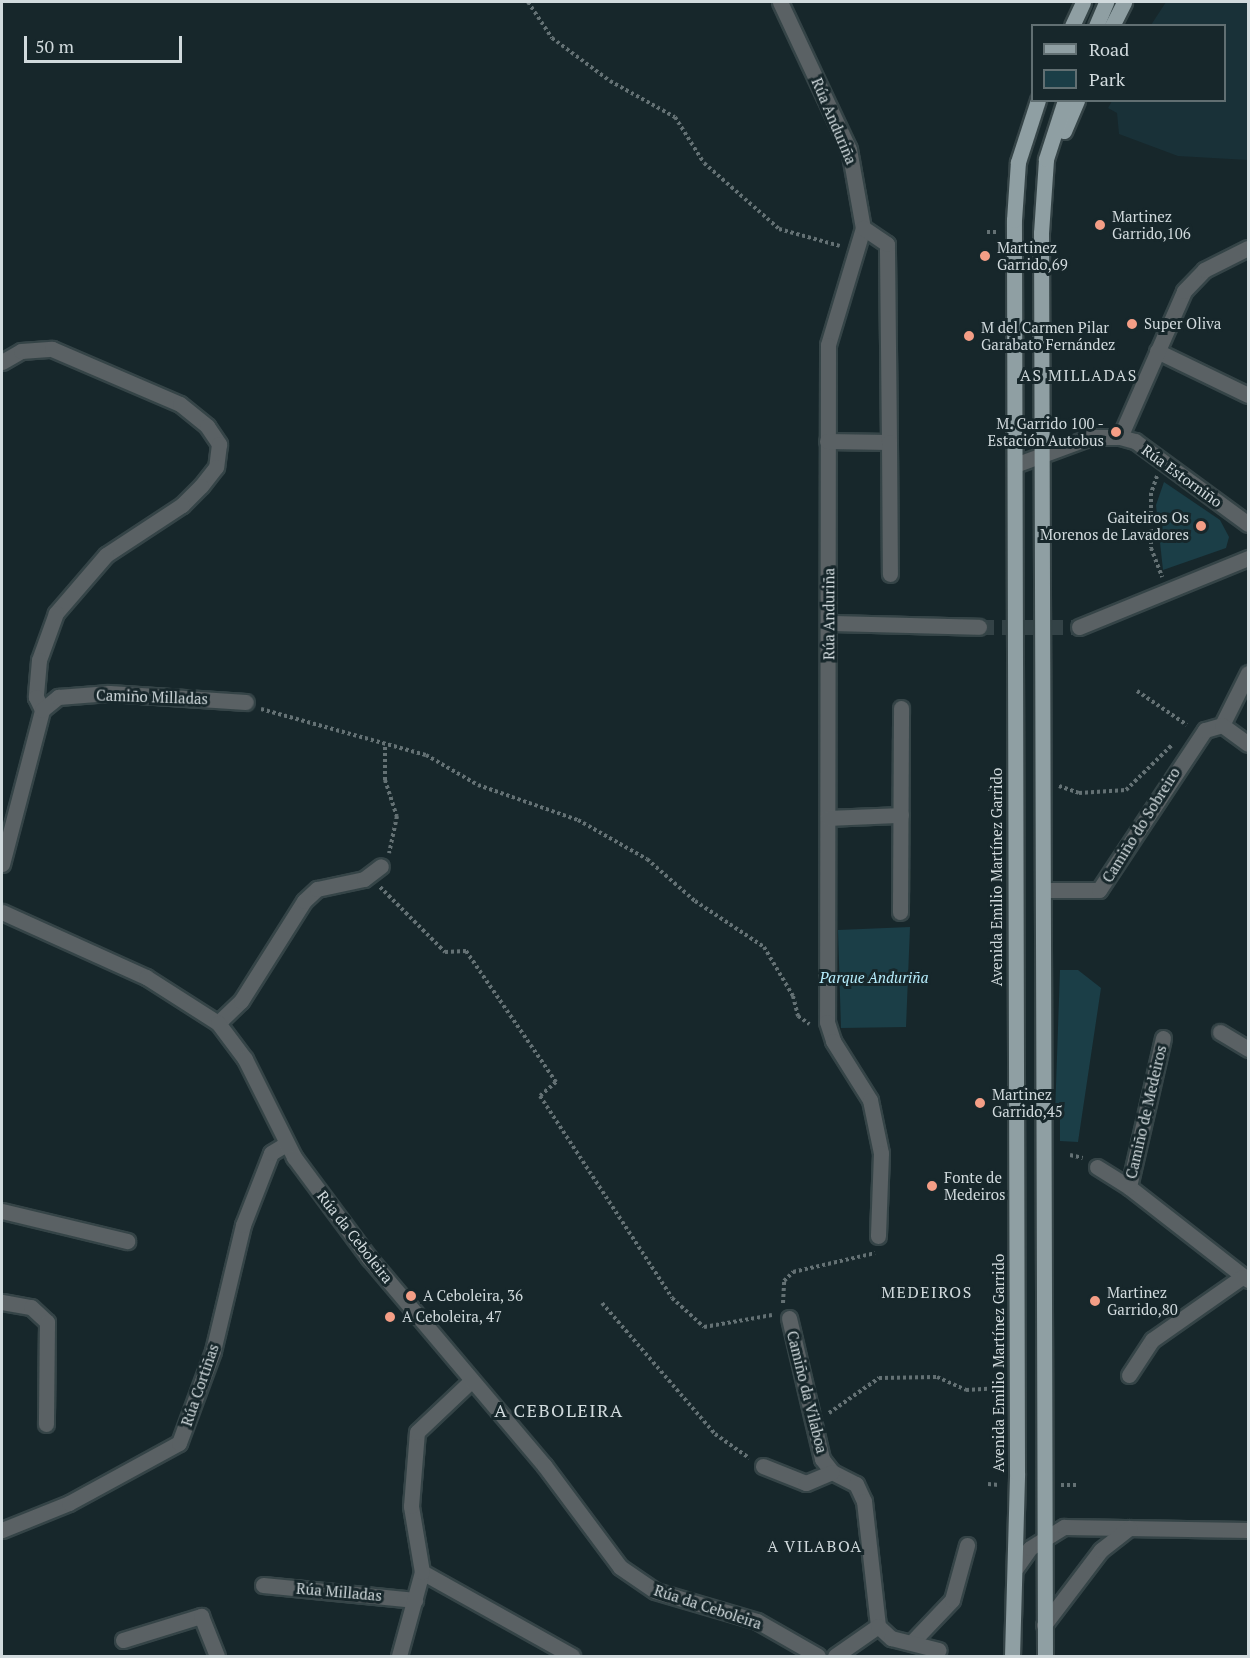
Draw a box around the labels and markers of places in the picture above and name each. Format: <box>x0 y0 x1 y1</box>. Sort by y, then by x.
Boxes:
place label: Martinez Garrido,106 <box>1112 207 1191 242</box>
marker: Martinez Garrido,106 <box>1093 218 1107 232</box>
place label: Martinez Garrido,69 <box>997 238 1068 273</box>
marker: Martinez Garrido,69 <box>978 249 992 263</box>
place label: Super Oliva <box>1144 315 1221 333</box>
marker: Super Oliva <box>1125 317 1139 331</box>
place label: M del Carmen Pilar Garabato Fernández <box>981 318 1115 353</box>
marker: M del Carmen Pilar Garabato Fernández <box>962 329 976 343</box>
place label: M. Garrido 100 - Estación Autobus <box>987 414 1104 449</box>
marker: M. Garrido 100 - Estación Autobus <box>1109 425 1123 439</box>
place label: Gaiteiros Os Morenos de Lavadores <box>1040 508 1189 543</box>
marker: Gaiteiros Os Morenos de Lavadores <box>1194 519 1208 533</box>
place label: Martinez Garrido,45 <box>992 1085 1063 1120</box>
marker: Martinez Garrido,45 <box>973 1096 987 1110</box>
place label: Fonte de Medeiros <box>944 1168 1005 1203</box>
marker: Fonte de Medeiros <box>925 1179 939 1193</box>
place label: Martinez Garrido,80 <box>1107 1283 1178 1318</box>
place label: A Ceboleira, 36 <box>423 1287 524 1305</box>
marker: A Ceboleira, 36 <box>404 1289 418 1303</box>
marker: Martinez Garrido,80 <box>1088 1294 1102 1308</box>
place label: A Ceboleira, 47 <box>402 1308 503 1326</box>
marker: A Ceboleira, 47 <box>383 1310 397 1324</box>

